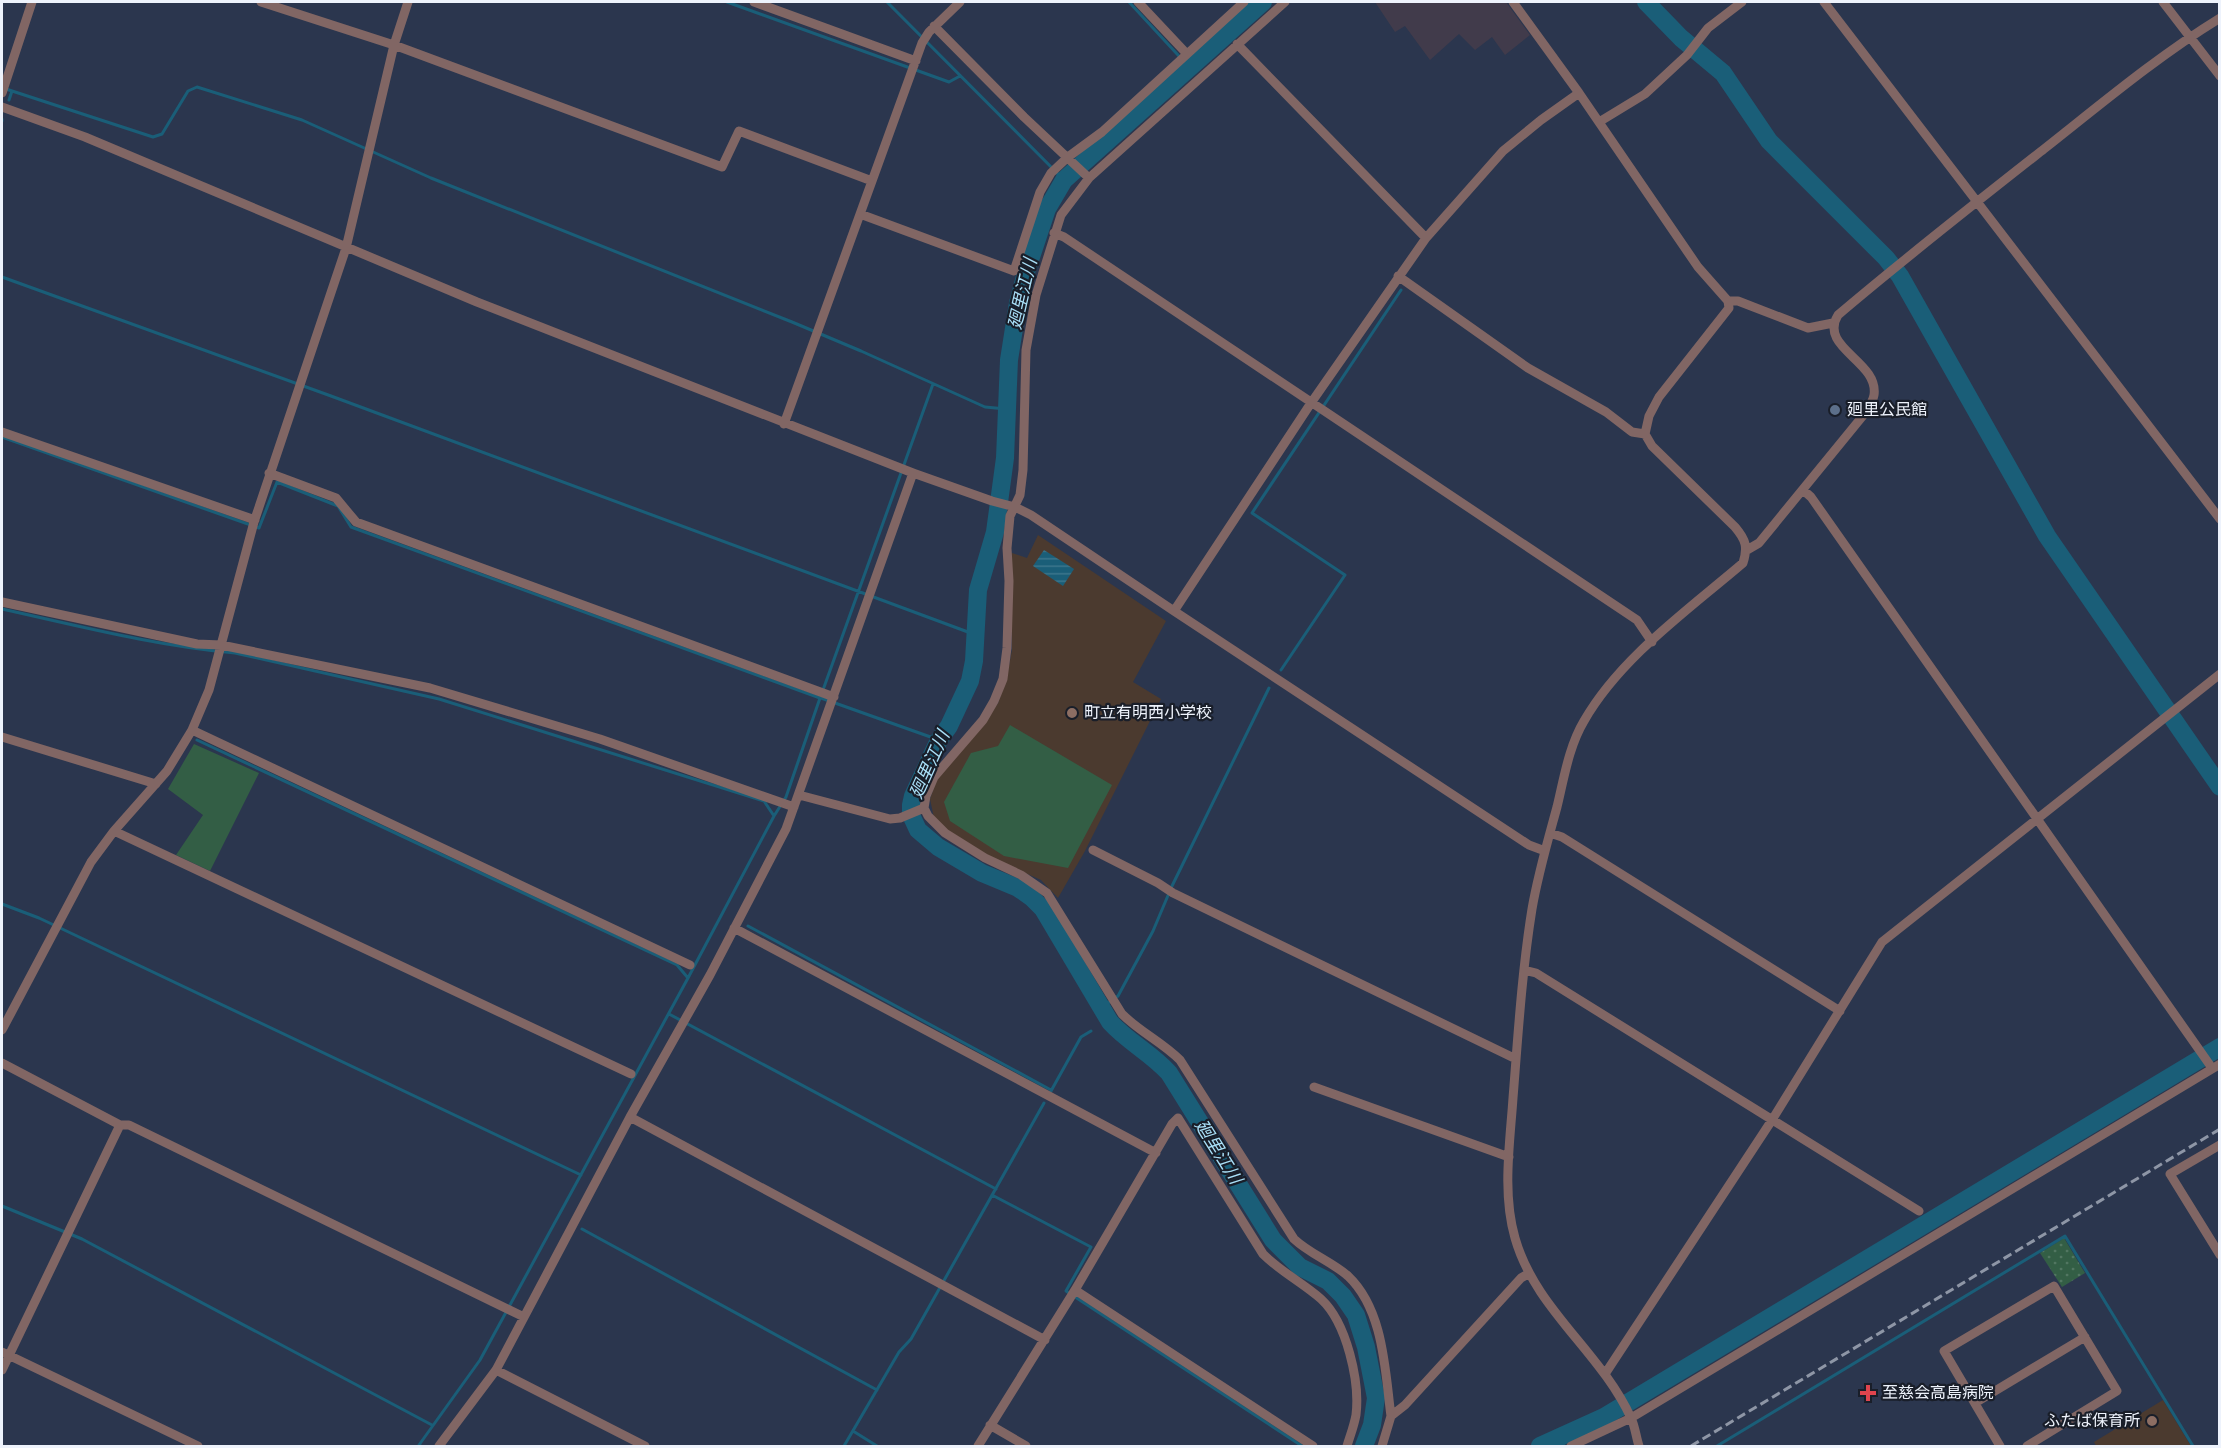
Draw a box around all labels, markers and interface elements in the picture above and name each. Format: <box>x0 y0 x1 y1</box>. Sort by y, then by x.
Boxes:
water label: 廻里江川 <box>1003 254 1044 332</box>
place label: 廻里公民館 <box>1847 399 1927 421</box>
marker: 廻里公民館 <box>1828 403 1842 417</box>
place label: 町立有明西小学校 <box>1084 702 1212 724</box>
marker: 町立有明西小学校 <box>1065 706 1079 720</box>
water label: 廻里江川 <box>904 725 957 803</box>
water label: 廻里江川 <box>1188 1115 1249 1191</box>
place label: 至慈会高島病院 <box>1882 1382 1994 1404</box>
marker: 至慈会高島病院 <box>1859 1384 1877 1402</box>
place label: ふたば保育所 <box>2044 1410 2140 1432</box>
marker: ふたば保育所 <box>2145 1414 2159 1428</box>

